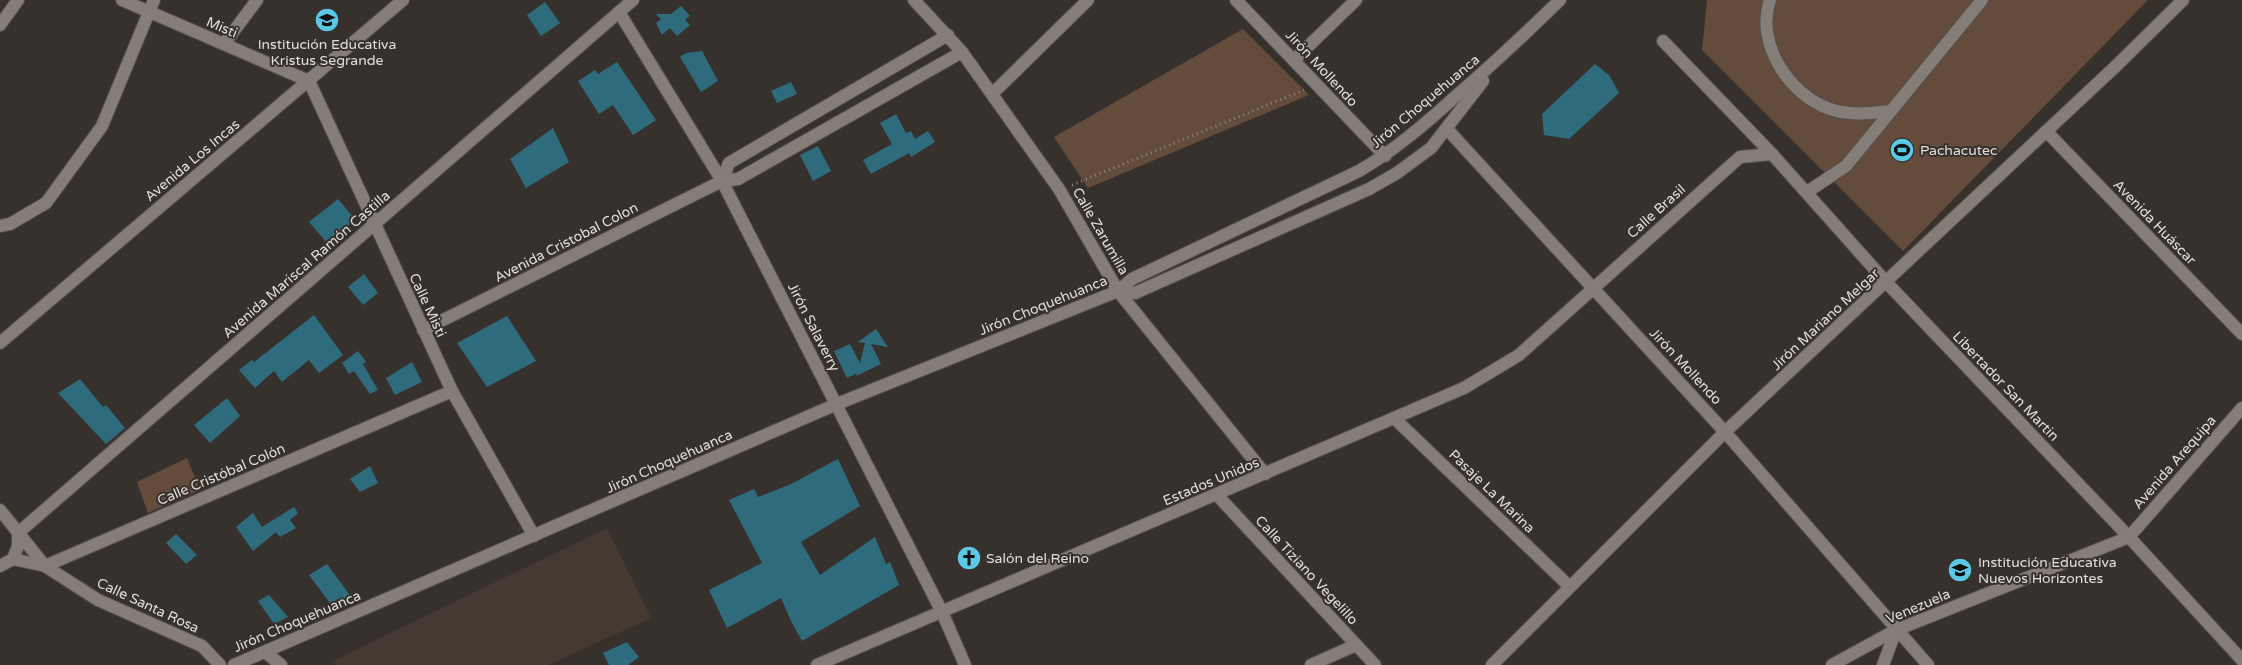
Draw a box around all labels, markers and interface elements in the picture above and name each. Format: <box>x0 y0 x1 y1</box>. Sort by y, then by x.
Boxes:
school or university icon: Institución Educativa Kristus Segrande <box>314 7 340 33</box>
street label: Misti <box>204 13 240 42</box>
street label: Jirón Mollendo <box>1282 27 1361 110</box>
place label: Institución Educativa Kristus Segrande <box>258 36 396 69</box>
street label: Jirón Choquehuanca <box>1368 51 1483 152</box>
street label: Avenida Los Incas <box>141 115 244 205</box>
sports icon: Pachacutec <box>1889 137 1915 163</box>
place label: Pachacutec <box>1920 142 1997 159</box>
street label: Avenida Huáscar <box>2110 176 2200 269</box>
street label: Calle Brasil <box>1624 181 1689 242</box>
street label: Calle Zarumilla <box>1069 185 1132 278</box>
street label: Avenida Mariscal Ramón Castilla <box>219 187 394 342</box>
street label: Avenida Cristobal Colon <box>492 199 641 286</box>
street label: Jirón Mariano Melgar <box>1768 264 1883 374</box>
street label: Calle Misti <box>405 271 450 340</box>
street label: Jirón Choquehuanca <box>977 272 1110 339</box>
street label: Jirón Salaverry <box>784 280 843 375</box>
street label: Jirón Mollendo <box>1646 325 1725 408</box>
street label: Libertador San Martin <box>1949 328 2062 445</box>
street label: Avenida Arequipa <box>2129 412 2220 513</box>
street label: Jirón Choquehuanca <box>603 426 735 497</box>
street label: Calle Cristóbal Colón <box>155 440 288 509</box>
street label: Pasaje La Marina <box>1445 446 1538 537</box>
street label: Estados Unidos <box>1161 453 1262 509</box>
street label: Calle Tiziano Vegelillo <box>1252 512 1362 628</box>
church icon: Salón del Reino <box>956 545 982 571</box>
place label: Salón del Reino <box>986 550 1089 567</box>
place label: Institución Educativa Nuevos Horizontes <box>1978 554 2117 587</box>
school or university icon: Institución Educativa Nuevos Horizontes <box>1947 557 1973 583</box>
street label: Calle Santa Rosa <box>94 574 202 637</box>
street label: Venezuela <box>1884 585 1953 628</box>
street label: Jirón Choquehuanca <box>231 587 363 656</box>

